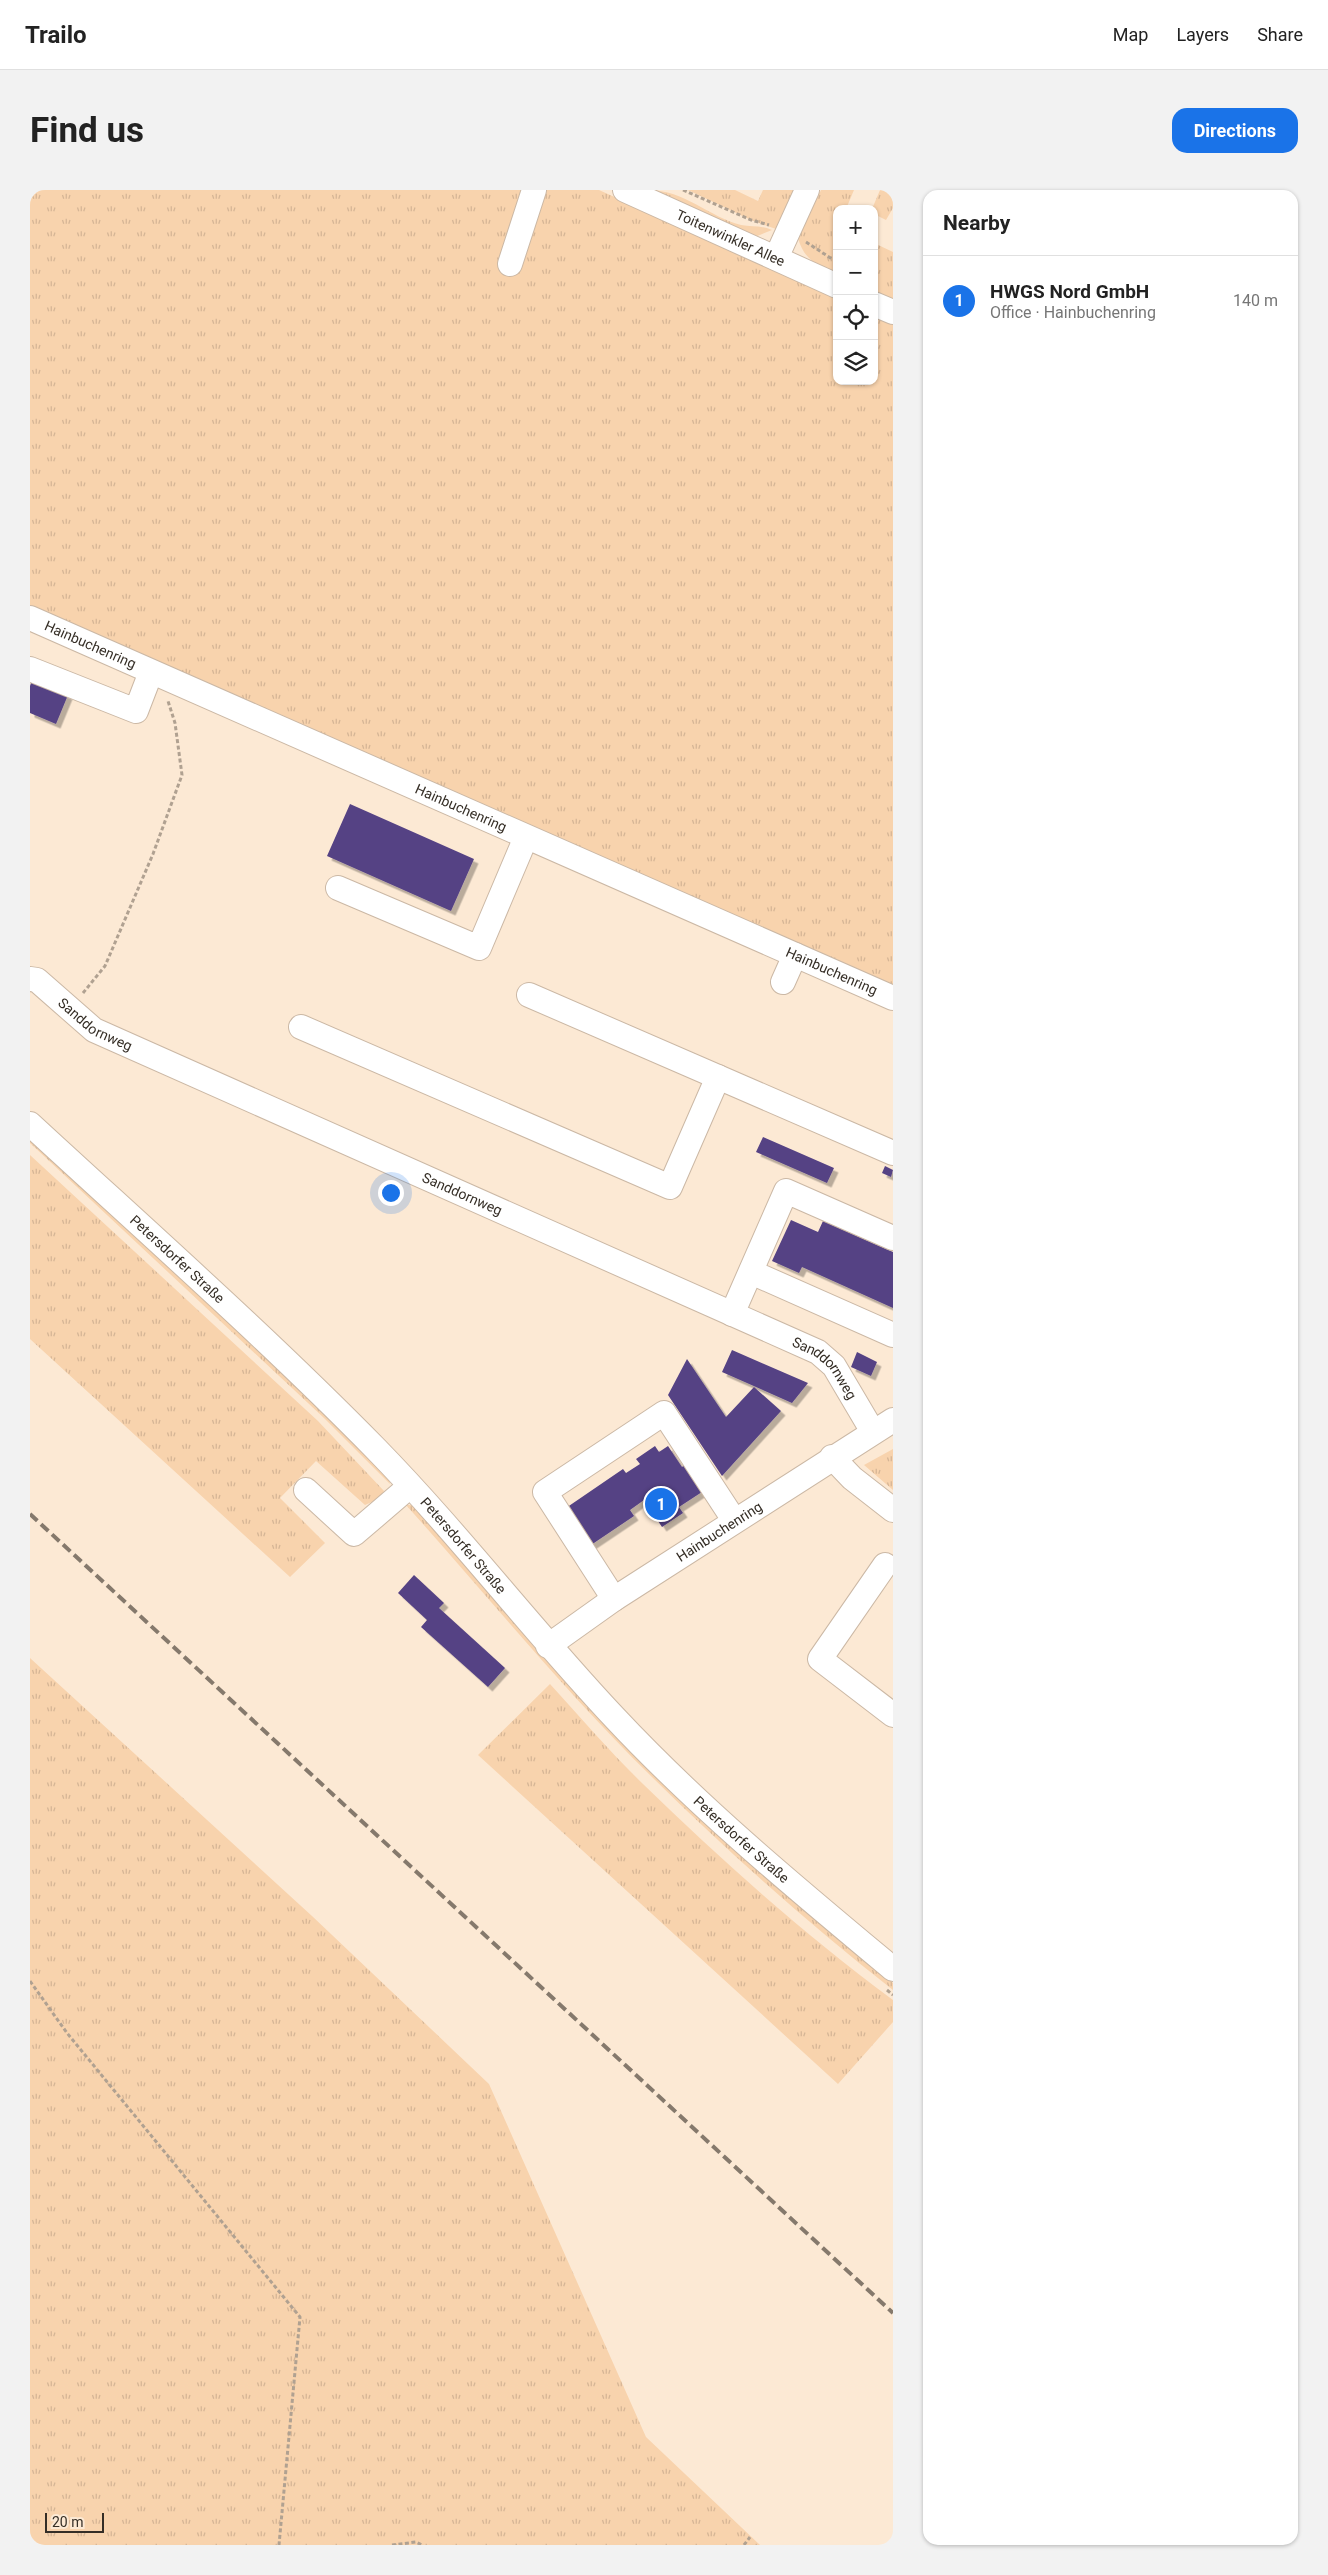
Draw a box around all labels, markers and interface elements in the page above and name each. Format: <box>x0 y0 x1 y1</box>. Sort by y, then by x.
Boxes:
text: Trailo <box>25 21 87 49</box>
text: Map <box>1113 24 1148 45</box>
text: Layers <box>1176 24 1229 45</box>
text: Share <box>1257 24 1303 45</box>
button: Directions <box>1172 108 1298 153</box>
text: Find us <box>30 110 144 151</box>
map controls <box>833 205 878 385</box>
button: + <box>833 205 878 250</box>
street label: Toitenwinkler Allee <box>674 206 788 269</box>
text: Nearby <box>943 211 1010 235</box>
button: − <box>833 250 878 295</box>
text: HWGS Nord GmbH <box>990 280 1149 303</box>
text: 1 <box>954 291 964 310</box>
text: 140 m <box>1233 291 1278 310</box>
button: locate <box>833 295 878 340</box>
text: Office · Hainbuchenring <box>990 303 1156 322</box>
button: layers <box>833 340 878 385</box>
street label: Hainbuchenring <box>42 617 139 672</box>
street label: Hainbuchenring <box>413 781 509 835</box>
street label: Hainbuchenring <box>783 944 880 998</box>
street label: Sanddornweg <box>55 994 135 1054</box>
street label: Sanddornweg <box>420 1169 505 1219</box>
your location <box>378 1180 404 1206</box>
street label: Petersdorfer Straße <box>127 1212 228 1306</box>
street label: Sanddornweg <box>790 1334 860 1402</box>
pin: 1 <box>645 1485 677 1523</box>
street label: Petersdorfer Straße <box>417 1494 509 1597</box>
street label: Hainbuchenring <box>673 1498 765 1565</box>
street label: Petersdorfer Straße <box>690 1793 792 1886</box>
scale bar <box>45 2510 104 2533</box>
text: 20 m <box>52 2514 84 2530</box>

